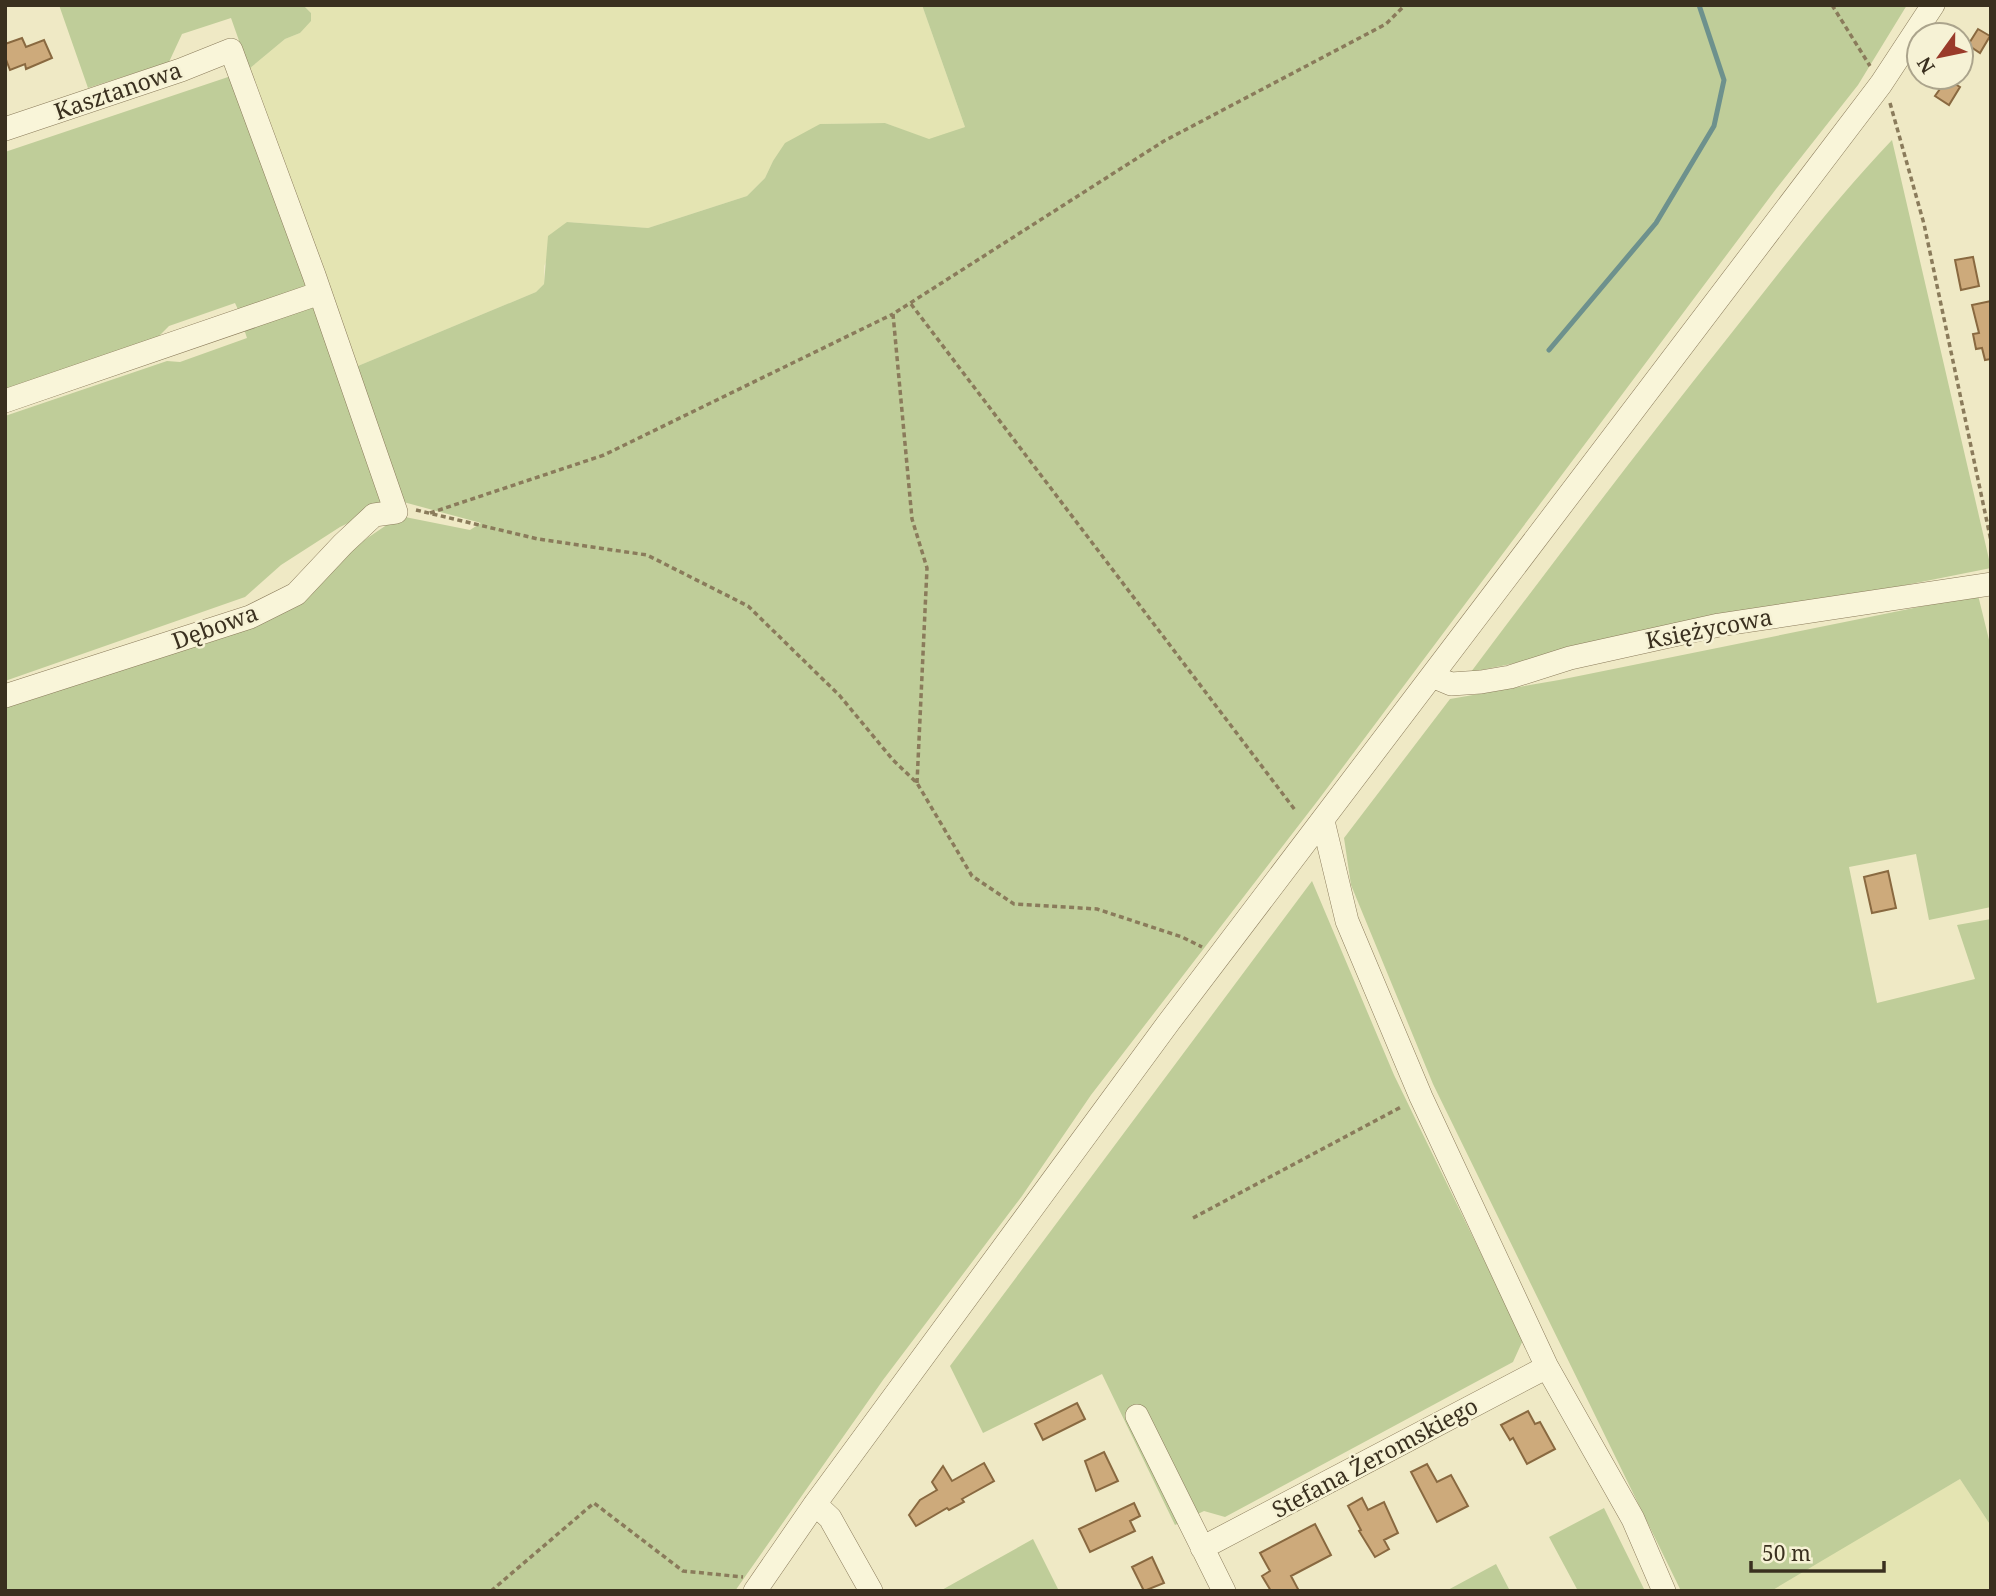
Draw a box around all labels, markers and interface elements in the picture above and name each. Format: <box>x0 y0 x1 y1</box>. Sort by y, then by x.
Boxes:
north arrow <box>1905 21 1975 91</box>
text: N <box>1911 52 1941 79</box>
street label: Kasztanowa <box>50 53 186 127</box>
street label: Dębowa <box>167 596 262 656</box>
street label: Księżycowa <box>1643 600 1775 656</box>
street label: Stefana Żeromskiego <box>1266 1389 1483 1525</box>
scale bar <box>1751 1530 1884 1574</box>
text: 50 m <box>1762 1539 1811 1567</box>

